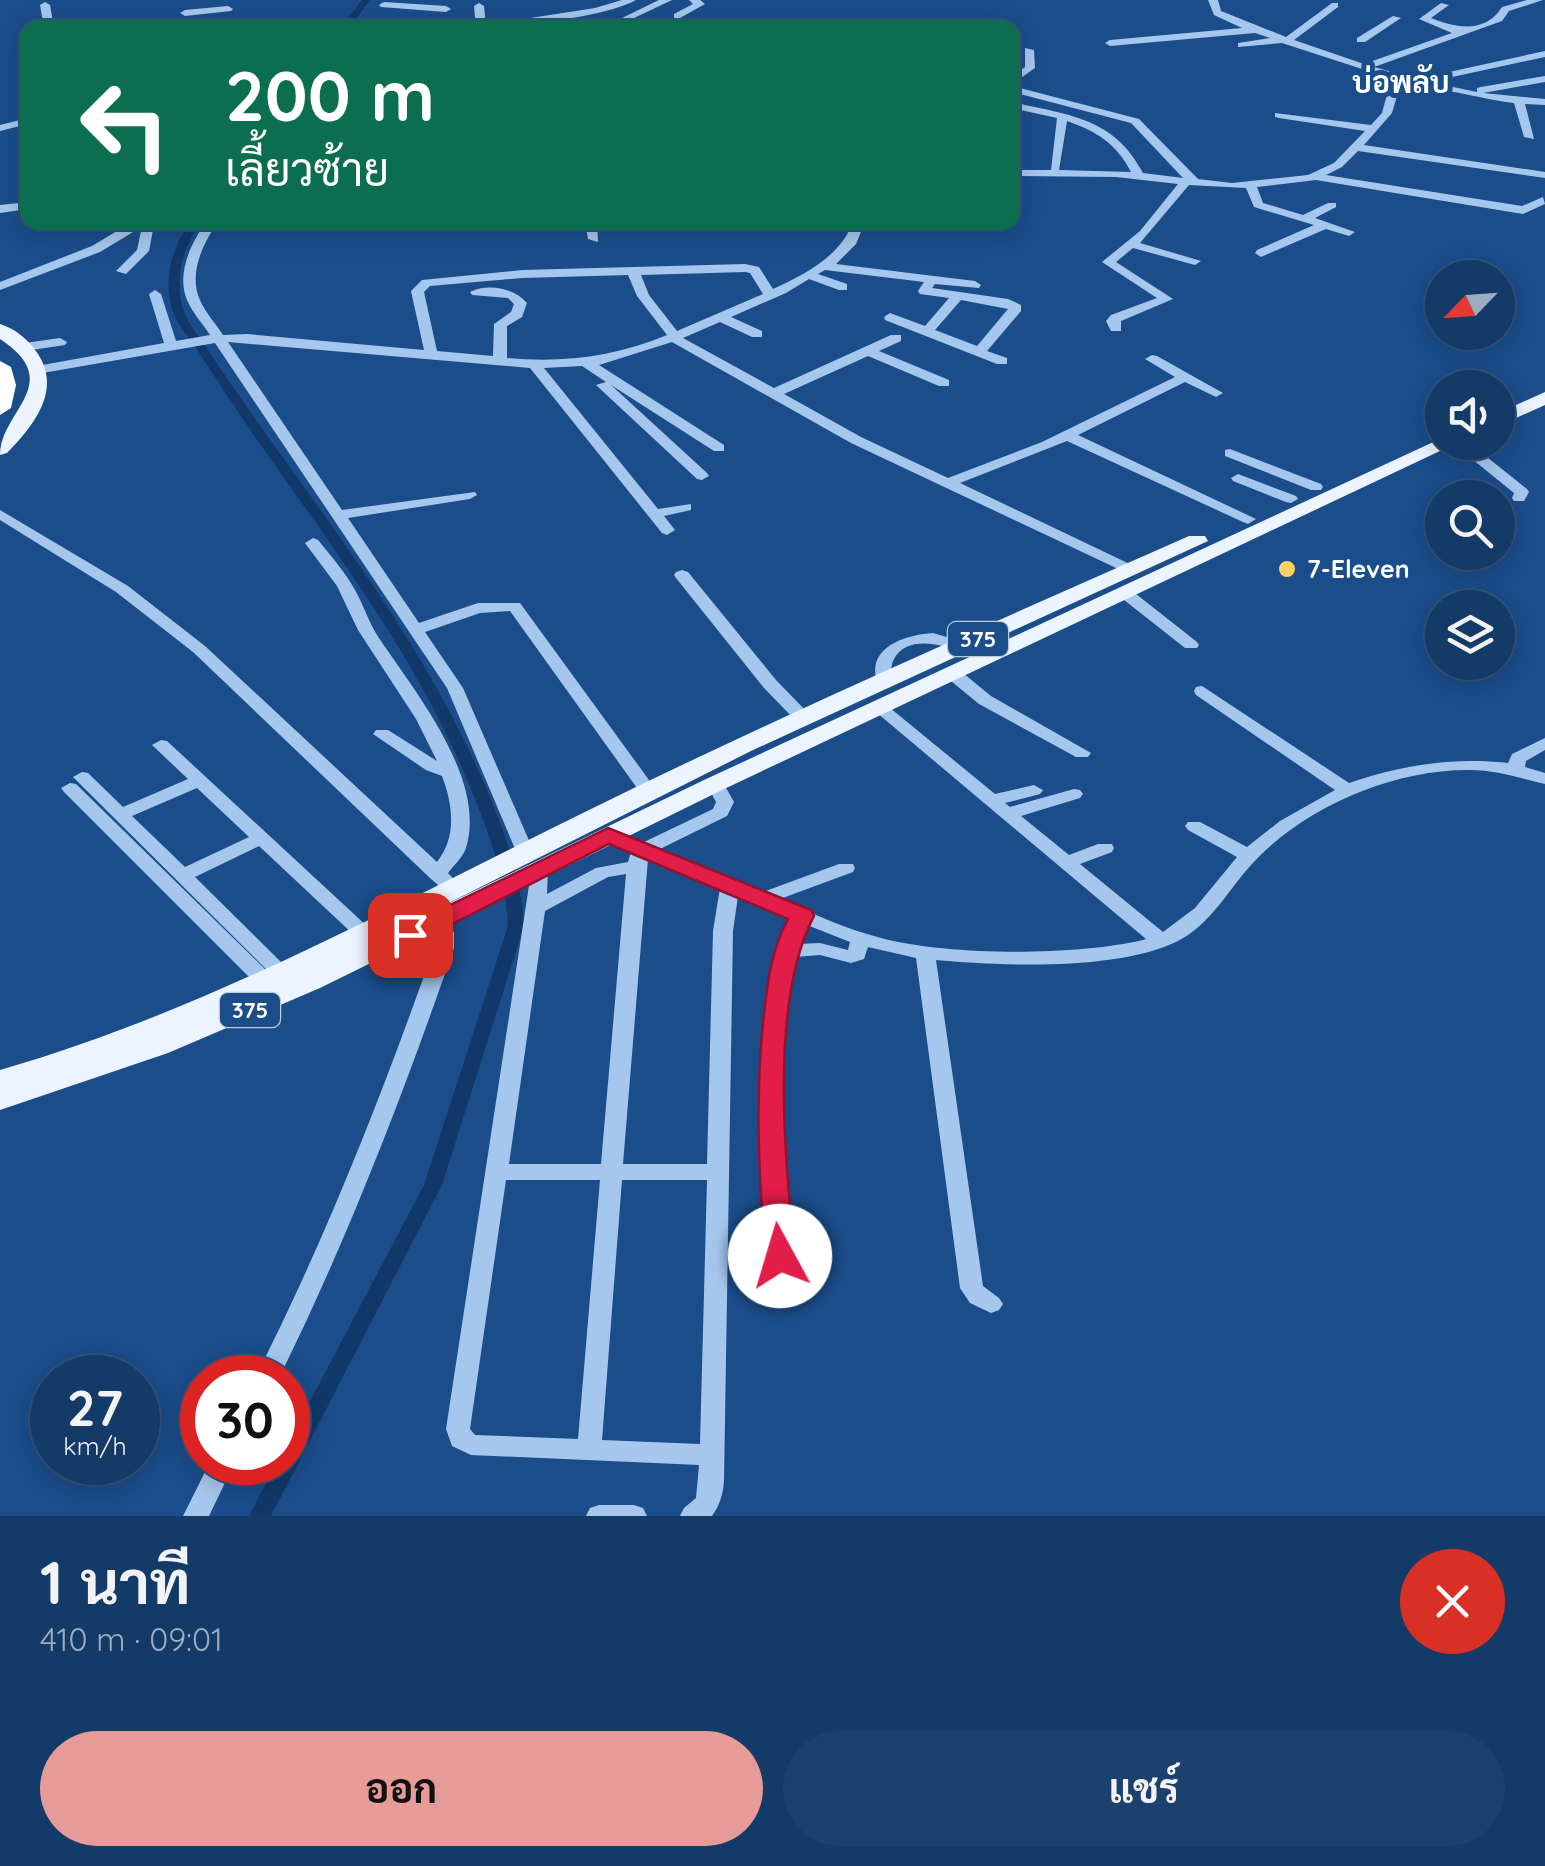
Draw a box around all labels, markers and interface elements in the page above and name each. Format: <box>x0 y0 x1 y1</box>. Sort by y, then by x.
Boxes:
text: 200 m <box>225 51 435 139</box>
icon: left <box>60 60 190 190</box>
district label: บ่อพลับ <box>1352 63 1450 101</box>
text: เลี้ยวซ้าย <box>225 141 389 197</box>
north arrow <box>1425 260 1515 350</box>
map controls <box>1425 260 1515 680</box>
button: sound <box>1425 370 1515 460</box>
button: search <box>1425 480 1515 570</box>
place label: 7-Eleven <box>1307 553 1410 584</box>
marker: 7-Eleven <box>1276 558 1298 580</box>
button: layers <box>1425 590 1515 680</box>
road number: 375 <box>948 622 1008 656</box>
pin <box>368 893 453 978</box>
icon: arrive <box>383 908 438 963</box>
road number: 375 <box>220 993 280 1027</box>
position arrow <box>728 1204 832 1308</box>
speed limit sign: 30 <box>180 1355 310 1485</box>
text: 27 <box>67 1376 123 1439</box>
text: km/h <box>63 1430 127 1461</box>
text: 1 นาที <box>40 1544 190 1619</box>
button: close <box>1400 1549 1505 1654</box>
text: 410 m · 09:01 <box>40 1619 223 1659</box>
button: ออก <box>40 1731 763 1846</box>
button: แชร์ <box>783 1731 1505 1846</box>

